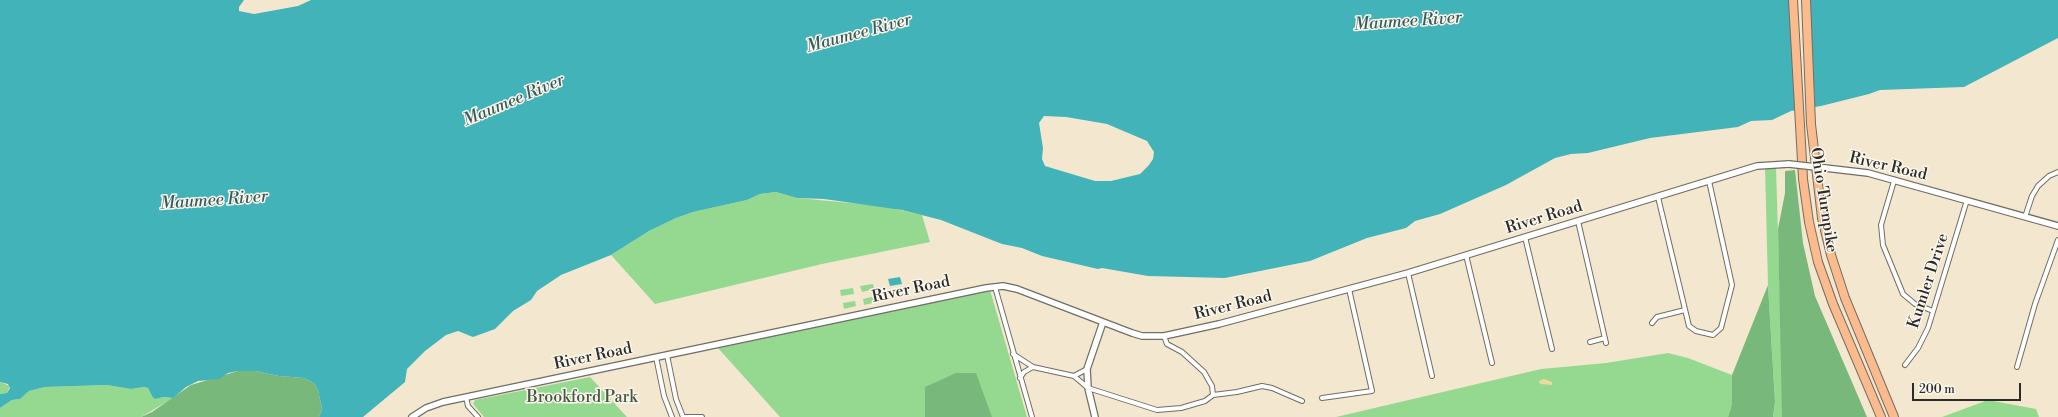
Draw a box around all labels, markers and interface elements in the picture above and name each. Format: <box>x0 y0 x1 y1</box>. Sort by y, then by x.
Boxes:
water label: Maumee River <box>1353 8 1463 36</box>
water label: Maumee River <box>804 10 914 58</box>
water label: Maumee River <box>460 70 568 132</box>
street label: Ohio Turnpike <box>1805 146 1841 254</box>
street label: River Road <box>1847 149 1929 185</box>
water label: Maumee River <box>159 187 269 215</box>
street label: River Road <box>1503 197 1585 239</box>
street label: Kumler Drive <box>1905 231 1953 331</box>
street label: River Road <box>870 272 952 308</box>
street label: River Road <box>1192 287 1274 325</box>
street label: River Road <box>552 339 634 375</box>
scale bar <box>1914 375 2023 401</box>
text: 200 m <box>1919 382 1955 397</box>
park label: Brookford Park <box>526 388 638 408</box>

